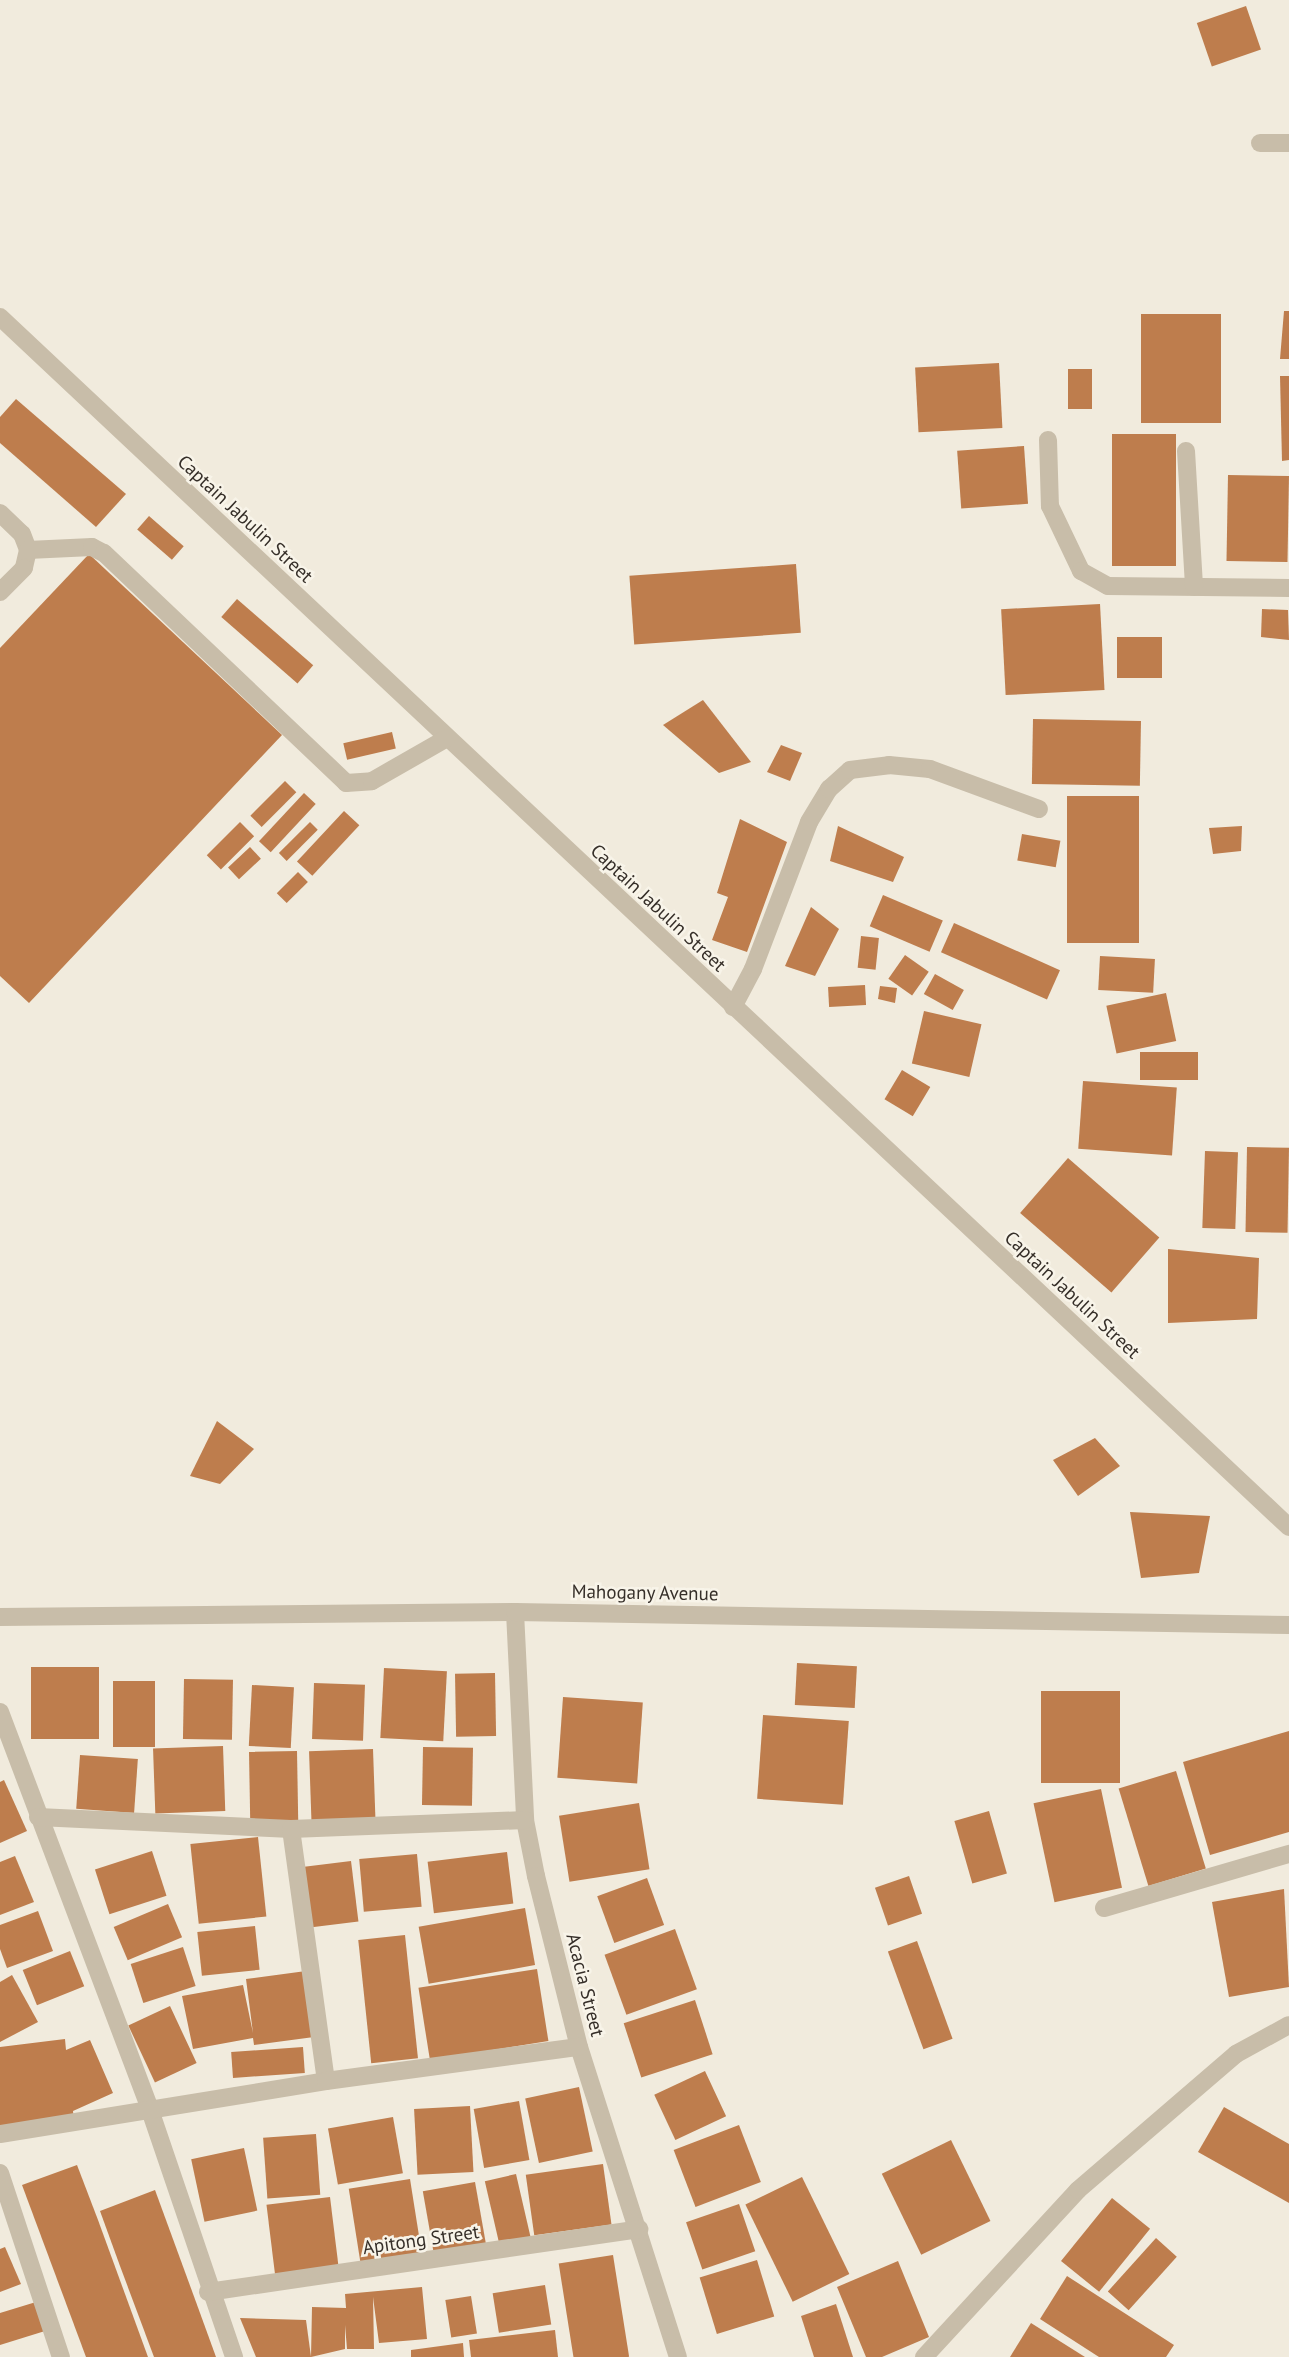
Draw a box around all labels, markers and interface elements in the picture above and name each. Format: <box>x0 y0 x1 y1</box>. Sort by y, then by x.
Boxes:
street label: Captain Jabulin Street <box>173 450 317 588</box>
street label: Captain Jabulin Street <box>586 839 730 977</box>
street label: Captain Jabulin Street <box>1000 1226 1144 1364</box>
street label: Mahogany Avenue <box>571 1580 719 1606</box>
street label: Acacia Street <box>561 1931 609 2039</box>
street label: Apitong Street <box>361 2221 481 2259</box>

